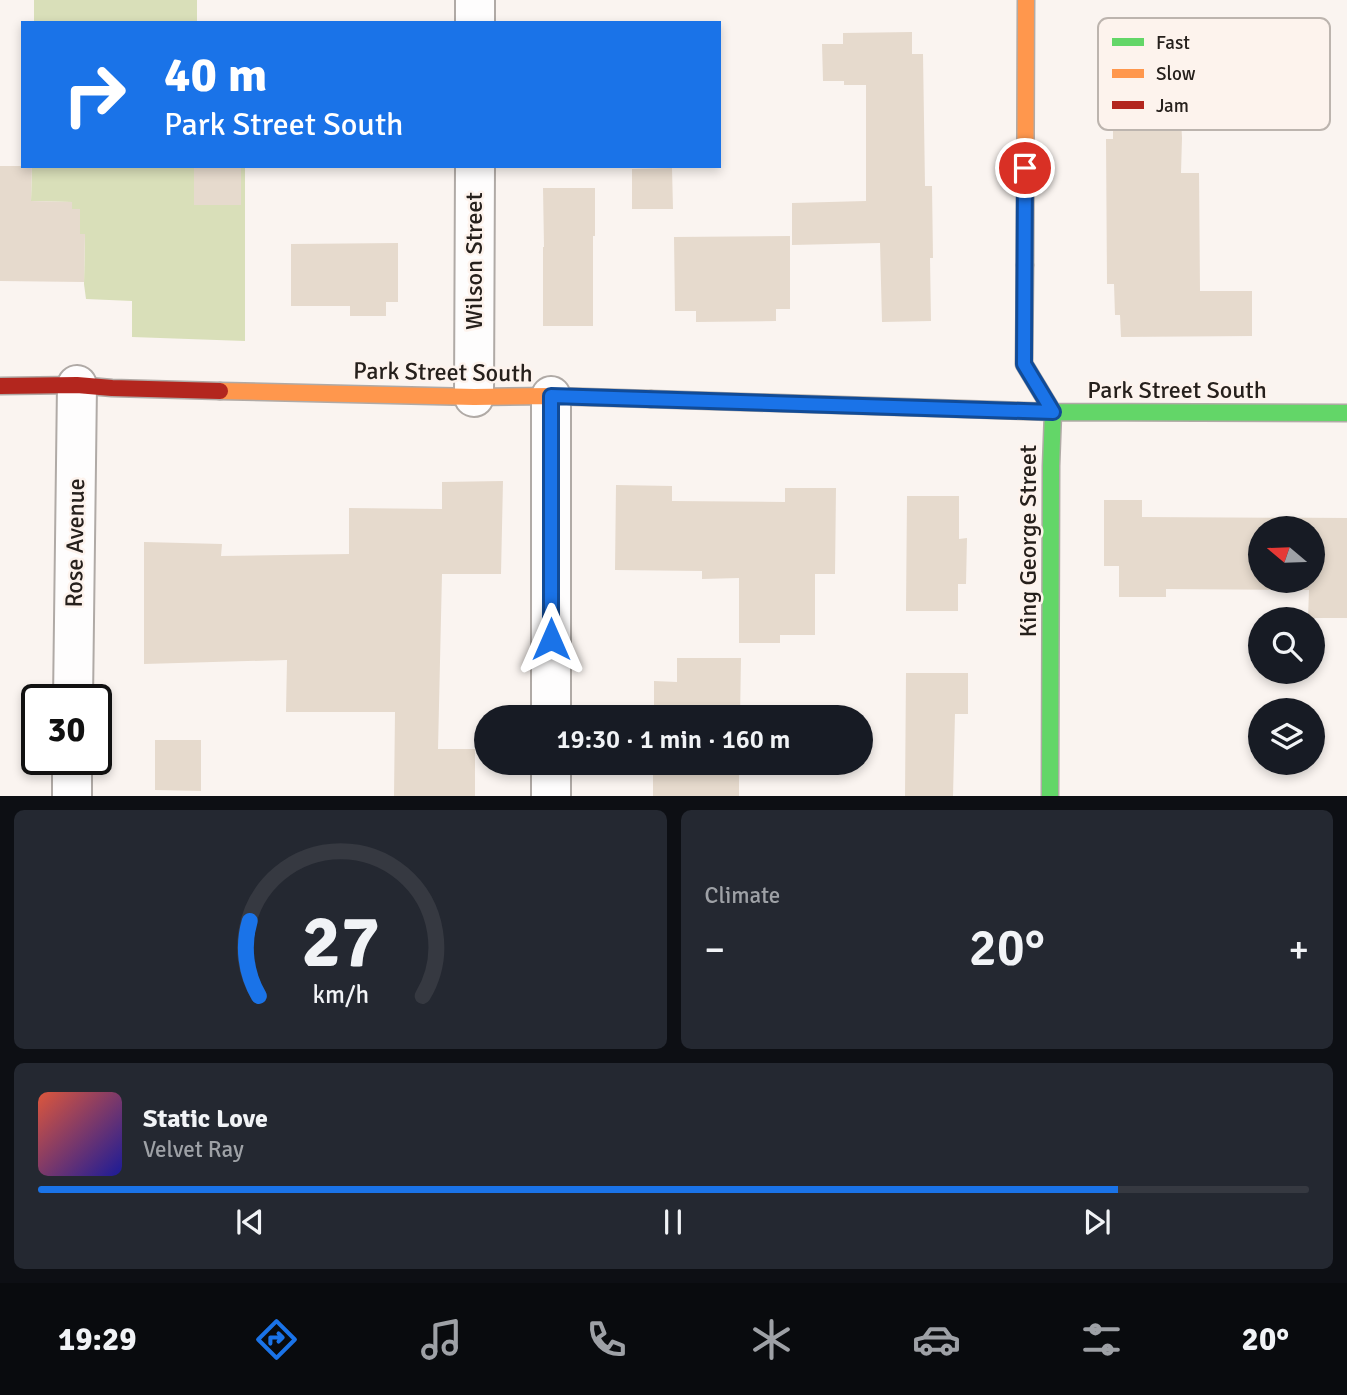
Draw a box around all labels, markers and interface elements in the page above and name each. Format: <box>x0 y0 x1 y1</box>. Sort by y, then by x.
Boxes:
legend <box>1098 18 1330 130</box>
text: Fast <box>1156 31 1190 55</box>
text: 40 m <box>164 45 267 105</box>
icon: right <box>49 49 140 140</box>
text: Slow <box>1156 62 1196 86</box>
text: Jam <box>1156 94 1189 118</box>
text: Park Street South <box>164 105 404 144</box>
pin <box>995 138 1055 198</box>
icon: arrive <box>1006 149 1044 187</box>
street label: Wilson Street <box>459 192 489 330</box>
street label: Park Street South <box>353 355 533 389</box>
street label: Park Street South <box>1087 375 1267 405</box>
street label: King George Street <box>1013 445 1043 637</box>
street label: Rose Avenue <box>59 478 91 608</box>
north arrow <box>1248 516 1325 593</box>
map controls <box>1248 516 1325 775</box>
position arrow <box>514 602 588 676</box>
button: search <box>1248 607 1325 684</box>
speed limit sign: 30 <box>21 684 112 775</box>
button: layers <box>1248 698 1325 775</box>
text: 19:30 · 1 min · 160 m <box>557 724 790 756</box>
text: Climate <box>705 881 780 910</box>
text: 27 <box>301 898 380 987</box>
text: 20° <box>969 916 1045 980</box>
text: − <box>705 926 725 973</box>
text: + <box>1288 926 1309 973</box>
text: km/h <box>312 978 369 1009</box>
text: Static Love <box>143 1103 268 1135</box>
text: Velvet Ray <box>143 1135 244 1164</box>
icon: previous <box>231 1203 269 1241</box>
icon: pause <box>654 1203 692 1241</box>
icon: next <box>1078 1203 1116 1241</box>
icon: directions <box>252 1315 301 1364</box>
icon: music <box>417 1315 466 1364</box>
icon: phone <box>582 1315 631 1364</box>
icon: climate <box>747 1315 796 1364</box>
icon: car <box>912 1315 961 1364</box>
icon: filters <box>1077 1315 1126 1364</box>
text: 19:29 <box>58 1320 136 1359</box>
text: 20° <box>1242 1320 1289 1359</box>

